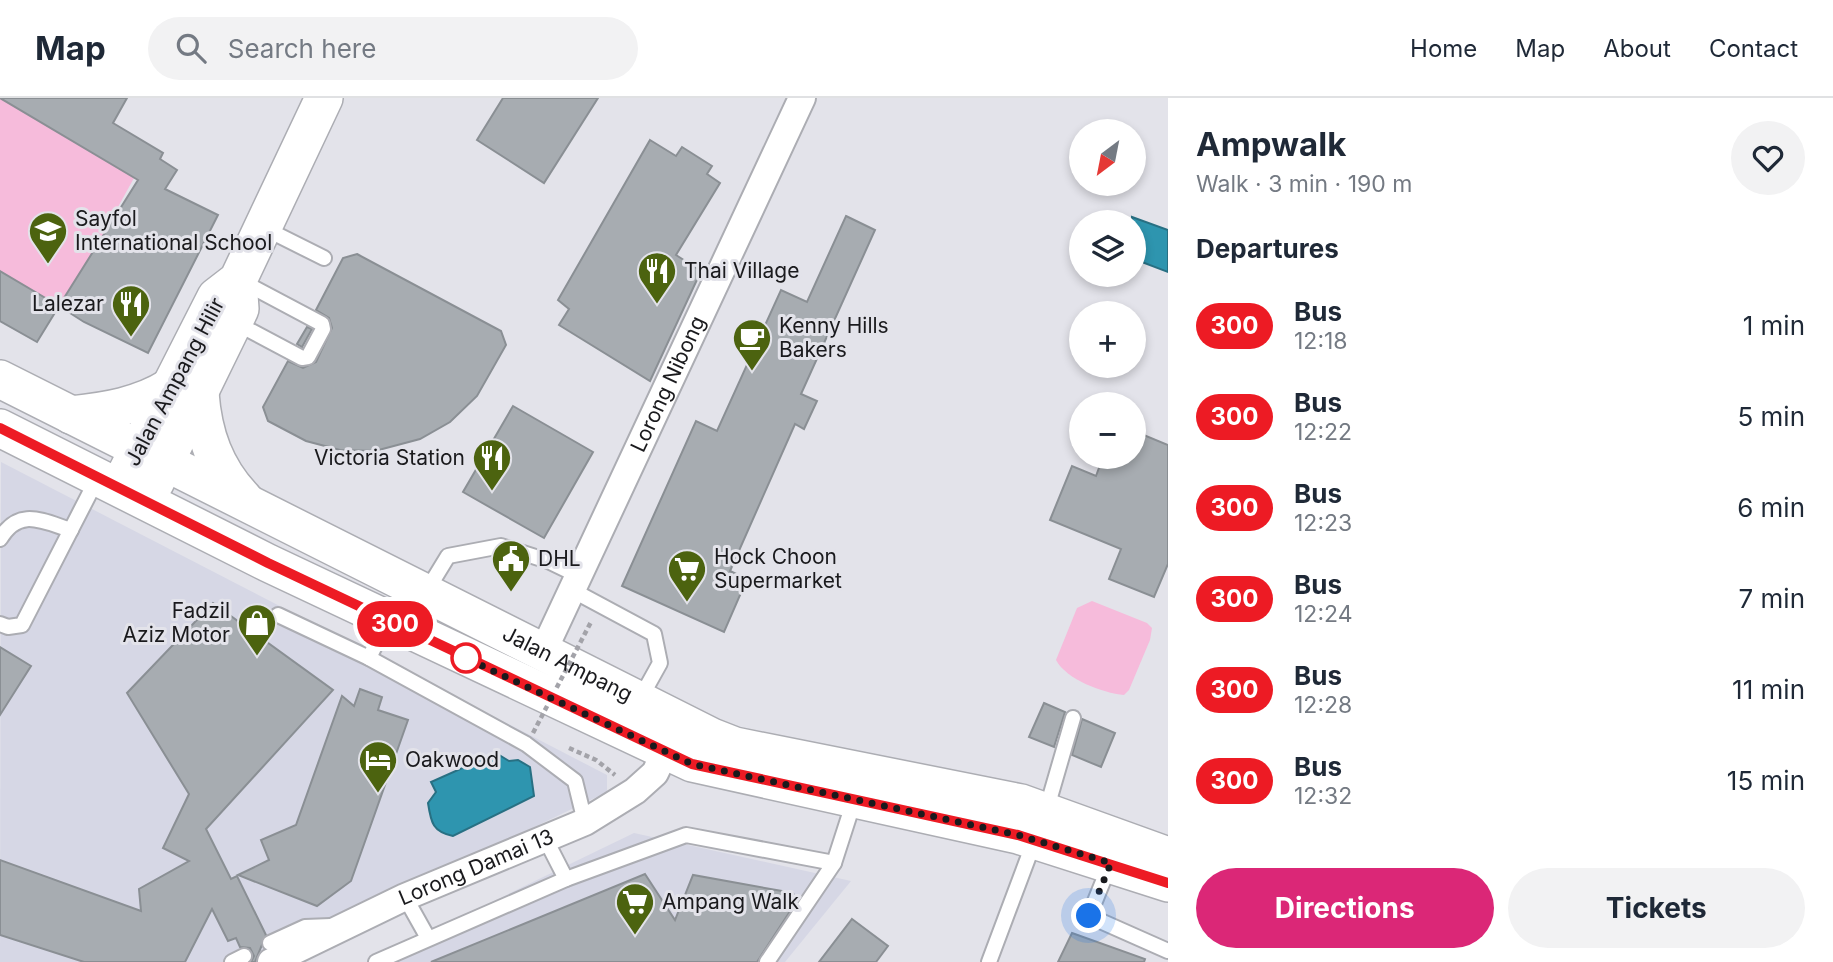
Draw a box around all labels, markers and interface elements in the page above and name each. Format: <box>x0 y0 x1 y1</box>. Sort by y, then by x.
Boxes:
search box <box>148 17 638 80</box>
text: Map <box>35 28 106 68</box>
icon: search <box>172 29 210 67</box>
text: Search here <box>228 33 376 64</box>
text: Home <box>1410 34 1477 63</box>
text: Map <box>1515 34 1565 63</box>
text: About <box>1603 34 1671 63</box>
text: Contact <box>1709 34 1798 63</box>
north arrow <box>1069 119 1146 196</box>
map controls <box>1069 119 1146 469</box>
button: heart <box>1731 121 1805 195</box>
text: Ampwalk <box>1196 124 1346 164</box>
text: Walk · 3 min · 190 m <box>1196 170 1412 198</box>
place label: Sayfol International School <box>75 206 272 255</box>
school or university icon: Sayfol International School <box>27 210 69 265</box>
button: layers <box>1069 210 1146 287</box>
text: Departures <box>1196 233 1339 264</box>
restaurant icon: Thai Village <box>636 250 678 305</box>
place label: Thai Village <box>684 258 799 283</box>
restaurant icon: Lalezar <box>110 283 152 338</box>
place label: Lalezar <box>32 291 104 316</box>
street label: Jalan Ampang Hilir <box>120 293 229 470</box>
text: Bus <box>1294 296 1342 327</box>
button: + <box>1069 301 1146 378</box>
text: 1 min <box>1743 310 1805 341</box>
text: 300 <box>1211 311 1258 340</box>
street label: Lorong Nibong <box>625 312 710 456</box>
place label: Kenny Hills Bakers <box>779 313 889 362</box>
cafe icon: Kenny Hills Bakers <box>731 317 773 372</box>
text: 12:18 <box>1294 327 1348 355</box>
text: Bus <box>1294 387 1342 418</box>
button: − <box>1069 392 1146 469</box>
text: 5 min <box>1737 401 1805 432</box>
text: 300 <box>1211 402 1258 431</box>
text: 12:22 <box>1294 418 1352 446</box>
restaurant icon: Victoria Station <box>471 437 513 492</box>
place label: Victoria Station <box>314 445 465 470</box>
text: Bus <box>1294 478 1342 509</box>
text: 6 min <box>1737 492 1805 523</box>
text: 300 <box>1211 493 1258 522</box>
text: 12:23 <box>1294 509 1352 537</box>
public building icon: DHL <box>490 538 532 593</box>
place label: Hock Choon Supermarket <box>714 544 842 593</box>
place label: DHL <box>538 546 581 571</box>
supermarket icon: Hock Choon Supermarket <box>666 548 708 603</box>
text: Bus <box>1294 569 1342 600</box>
text: 7 min <box>1739 583 1805 614</box>
text: 300 <box>1211 584 1258 613</box>
place label: Fadzil Aziz Motor <box>123 598 230 647</box>
text: 12:24 <box>1294 600 1353 628</box>
line badge: 300 <box>355 601 435 647</box>
shop icon: Fadzil Aziz Motor <box>236 602 278 657</box>
text: 300 <box>371 609 419 638</box>
street label: Jalan Ampang <box>498 621 637 707</box>
unlabelled marker <box>451 643 481 673</box>
text: Bus <box>1294 660 1342 691</box>
text: 11 min <box>1732 674 1805 705</box>
text: 300 <box>1211 675 1258 704</box>
text: 12:28 <box>1294 691 1352 719</box>
hotel icon: Oakwood <box>357 739 399 794</box>
place label: Oakwood <box>405 747 499 772</box>
text: Bus <box>1294 751 1342 782</box>
text: 15 min <box>1727 765 1805 796</box>
text: 300 <box>1211 766 1258 795</box>
text: 12:32 <box>1294 782 1352 810</box>
street label: Lorong Damai 13 <box>395 824 557 910</box>
button: Directions <box>1196 868 1494 948</box>
button: Tickets <box>1508 868 1805 948</box>
supermarket icon: Ampang Walk <box>614 881 656 936</box>
place label: Ampang Walk <box>662 889 799 914</box>
your location <box>1071 898 1106 933</box>

